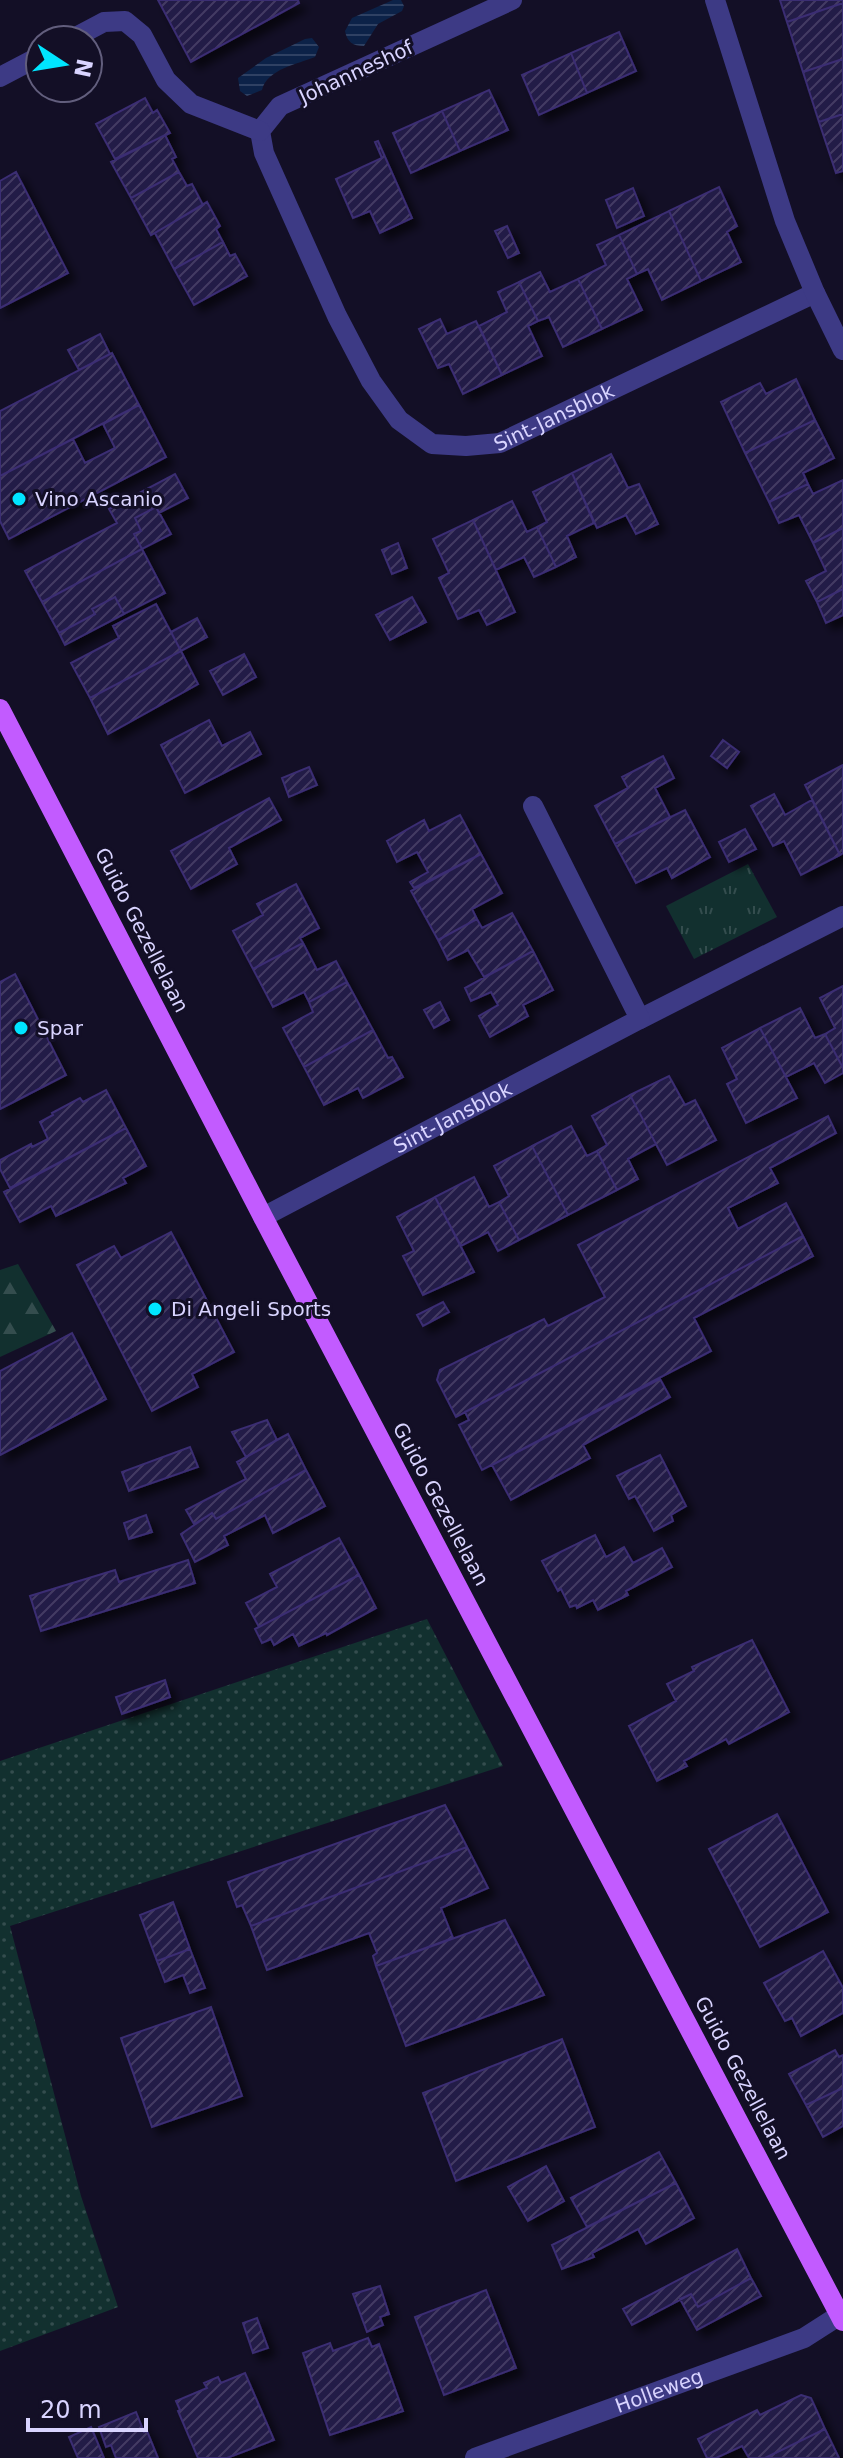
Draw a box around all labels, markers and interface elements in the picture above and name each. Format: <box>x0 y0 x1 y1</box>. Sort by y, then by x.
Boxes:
north arrow <box>24 24 104 104</box>
street label: Johanneshof <box>293 35 418 110</box>
text: N <box>69 56 97 80</box>
street label: Sint-Jansblok <box>490 378 618 456</box>
place label: Vino Ascanio <box>35 487 163 511</box>
marker: Vino Ascanio <box>10 490 28 508</box>
street label: Guido Gezellelaan <box>90 844 194 1016</box>
place label: Spar <box>37 1016 84 1040</box>
marker: Spar <box>12 1019 30 1037</box>
street label: Sint-Jansblok <box>389 1076 516 1158</box>
place label: Di Angeli Sports <box>171 1297 331 1321</box>
marker: Di Angeli Sports <box>146 1300 164 1318</box>
street label: Guido Gezellelaan <box>388 1418 494 1590</box>
street label: Guido Gezellelaan <box>690 1992 796 2164</box>
street label: Holleweg <box>612 2364 707 2418</box>
scale bar <box>28 2382 146 2432</box>
text: 20 m <box>40 2396 102 2424</box>

